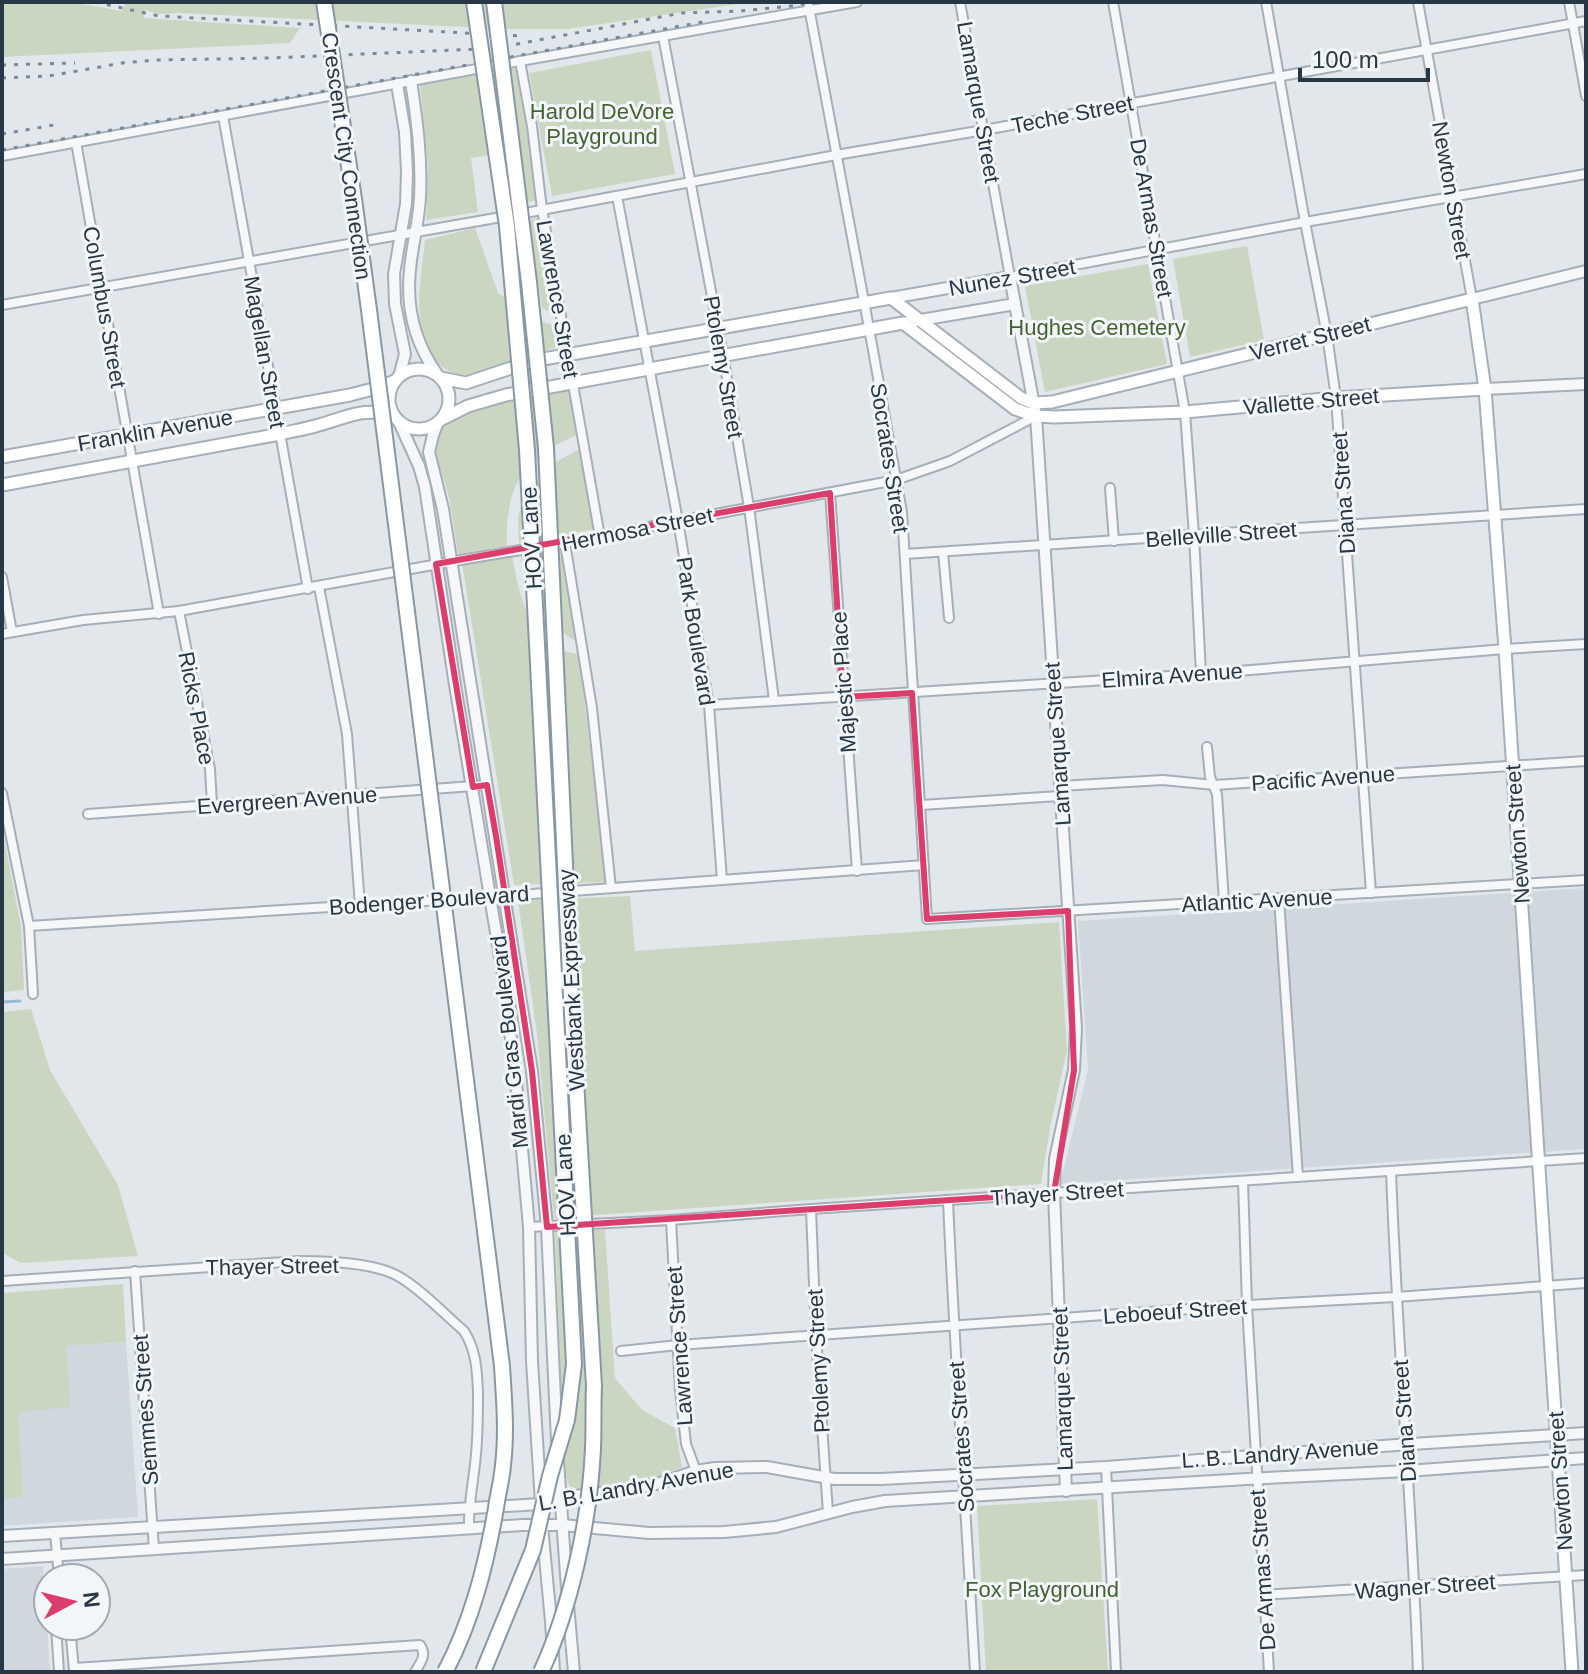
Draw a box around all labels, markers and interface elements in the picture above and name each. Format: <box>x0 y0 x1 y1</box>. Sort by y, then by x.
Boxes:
street label: Lamarque Street <box>952 19 1005 185</box>
street label: Crescent City Connection <box>317 31 376 281</box>
scale bar <box>1300 32 1428 82</box>
text: 100 m <box>1312 46 1379 73</box>
street label: Teche Street <box>1009 90 1135 139</box>
park label: Harold DeVore Playground <box>530 99 674 149</box>
street label: Newton Street <box>1427 119 1476 261</box>
street label: De Armas Street <box>1125 136 1178 300</box>
street label: Lawrence Street <box>531 218 584 380</box>
street label: Columbus Street <box>78 224 131 390</box>
street label: Nunez Street <box>947 254 1077 301</box>
street label: Magellan Street <box>239 274 290 430</box>
street label: Ptolemy Street <box>699 294 748 440</box>
street label: Verret Street <box>1247 311 1373 366</box>
park label: Hughes Cemetery <box>1008 315 1186 340</box>
street label: Socrates Street <box>865 381 914 535</box>
street label: Vallette Street <box>1242 383 1380 420</box>
street label: Franklin Avenue <box>75 405 235 456</box>
street label: Diana Street <box>1327 431 1360 555</box>
street label: HOV Lane <box>516 486 547 590</box>
street label: Hermosa Street <box>559 503 715 556</box>
street label: Belleville Street <box>1145 517 1298 552</box>
street label: Park Boulevard <box>671 555 720 707</box>
street label: Majestic Place <box>826 610 861 754</box>
street label: Ricks Place <box>173 649 220 767</box>
street label: Elmira Avenue <box>1101 658 1243 693</box>
street label: Lamarque Street <box>1039 661 1076 827</box>
street label: Pacific Avenue <box>1250 761 1396 796</box>
street label: Newton Street <box>1500 764 1535 904</box>
street label: Evergreen Avenue <box>196 782 378 819</box>
street label: Westbank Expressway <box>553 868 590 1092</box>
street label: Bodenger Boulevard <box>328 881 530 920</box>
street label: Atlantic Avenue <box>1181 884 1333 917</box>
street label: Mardi Gras Boulevard <box>486 934 533 1150</box>
street label: HOV Lane <box>550 1133 581 1237</box>
street label: Thayer Street <box>990 1176 1124 1211</box>
street label: Thayer Street <box>205 1253 339 1280</box>
street label: Lawrence Street <box>661 1265 698 1427</box>
street label: Ptolemy Street <box>802 1288 835 1434</box>
street label: Leboeuf Street <box>1102 1294 1248 1329</box>
street label: Lamarque Street <box>1047 1307 1078 1471</box>
street label: Semmes Street <box>128 1333 163 1486</box>
street label: Diana Street <box>1388 1359 1421 1483</box>
street label: Socrates Street <box>944 1360 979 1513</box>
street label: Newton Street <box>1543 1411 1578 1551</box>
street label: L. B. Landry Avenue <box>1181 1434 1380 1473</box>
street label: L. B. Landry Avenue <box>537 1457 736 1516</box>
street label: De Armas Street <box>1244 1489 1281 1651</box>
north arrow <box>32 1562 112 1642</box>
street label: Wagner Street <box>1354 1569 1496 1604</box>
park label: Fox Playground <box>965 1577 1119 1602</box>
text: N <box>78 1590 105 1609</box>

